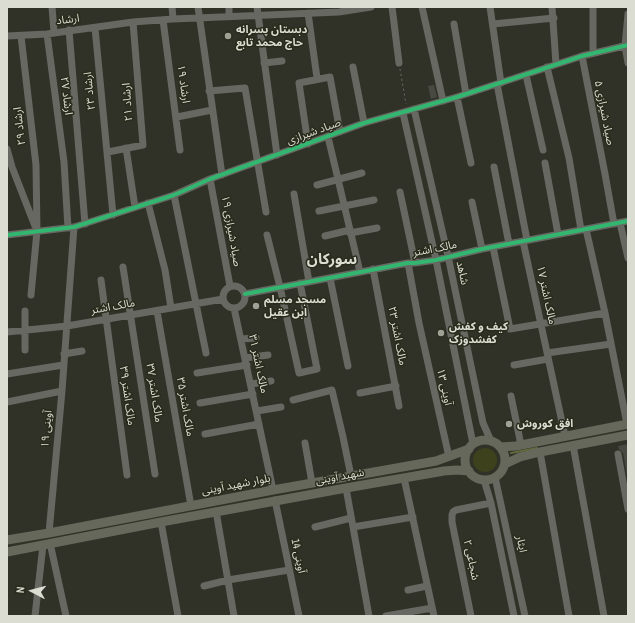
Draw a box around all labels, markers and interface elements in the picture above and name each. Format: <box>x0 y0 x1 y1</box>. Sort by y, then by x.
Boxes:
street label: ارشاد <box>56 12 80 28</box>
place label: دبستان پسرانه حاج محمد تابع <box>236 23 307 49</box>
marker: دبستان پسرانه حاج محمد تابع <box>223 31 233 41</box>
street label: ارشاد ۱۹ <box>174 64 192 104</box>
street label: ارشاد ۲۳ <box>81 71 99 111</box>
street label: ارشاد ۲۷ <box>57 76 75 116</box>
street label: صیاد شیرازی ۵ <box>591 80 617 146</box>
street label: ارشاد ۲۱ <box>120 82 136 122</box>
street label: ارشاد ۲۹ <box>11 106 29 146</box>
street label: صیاد شیرازی <box>285 116 343 148</box>
street label: صیاد شیرازی ۱۹ <box>218 194 244 268</box>
street label: مالک اشتر <box>412 238 458 260</box>
district label: سورکان <box>307 251 357 269</box>
street label: شاهد <box>453 260 471 286</box>
street label: مالک اشتر ۱۷ <box>533 264 559 326</box>
place label: مسجد مسلم ابن عقیل <box>264 293 326 319</box>
street label: مالک اشتر <box>90 297 136 317</box>
marker: مسجد مسلم ابن عقیل <box>251 301 261 311</box>
street label: مالک اشتر ۲۳ <box>385 305 409 367</box>
place label: کیف و کفش کفشدوزک <box>449 320 508 346</box>
marker: کیف و کفش کفشدوزک <box>436 328 446 338</box>
street label: مالک اشتر ۳۱ <box>245 333 271 395</box>
street label: مالک اشتر ۳۷ <box>143 362 165 424</box>
street label: مالک اشتر ۳۹ <box>116 365 138 427</box>
street label: آوینی ۱۳ <box>433 367 455 407</box>
street label: مالک اشتر ۳۵ <box>173 376 197 438</box>
street label: آوینی ۱۹ <box>39 410 55 448</box>
place label: افق کوروش <box>517 417 573 431</box>
marker: افق کوروش <box>504 419 514 429</box>
street label: شهید آوینی <box>315 466 365 488</box>
street label: بلوار شهید آوینی <box>200 472 272 498</box>
street label: ایثار <box>513 534 529 554</box>
street label: آوینی 14 <box>288 537 308 575</box>
street label: شجاعی ۲ <box>460 538 482 582</box>
north arrow <box>12 571 52 611</box>
text: N <box>13 586 27 594</box>

